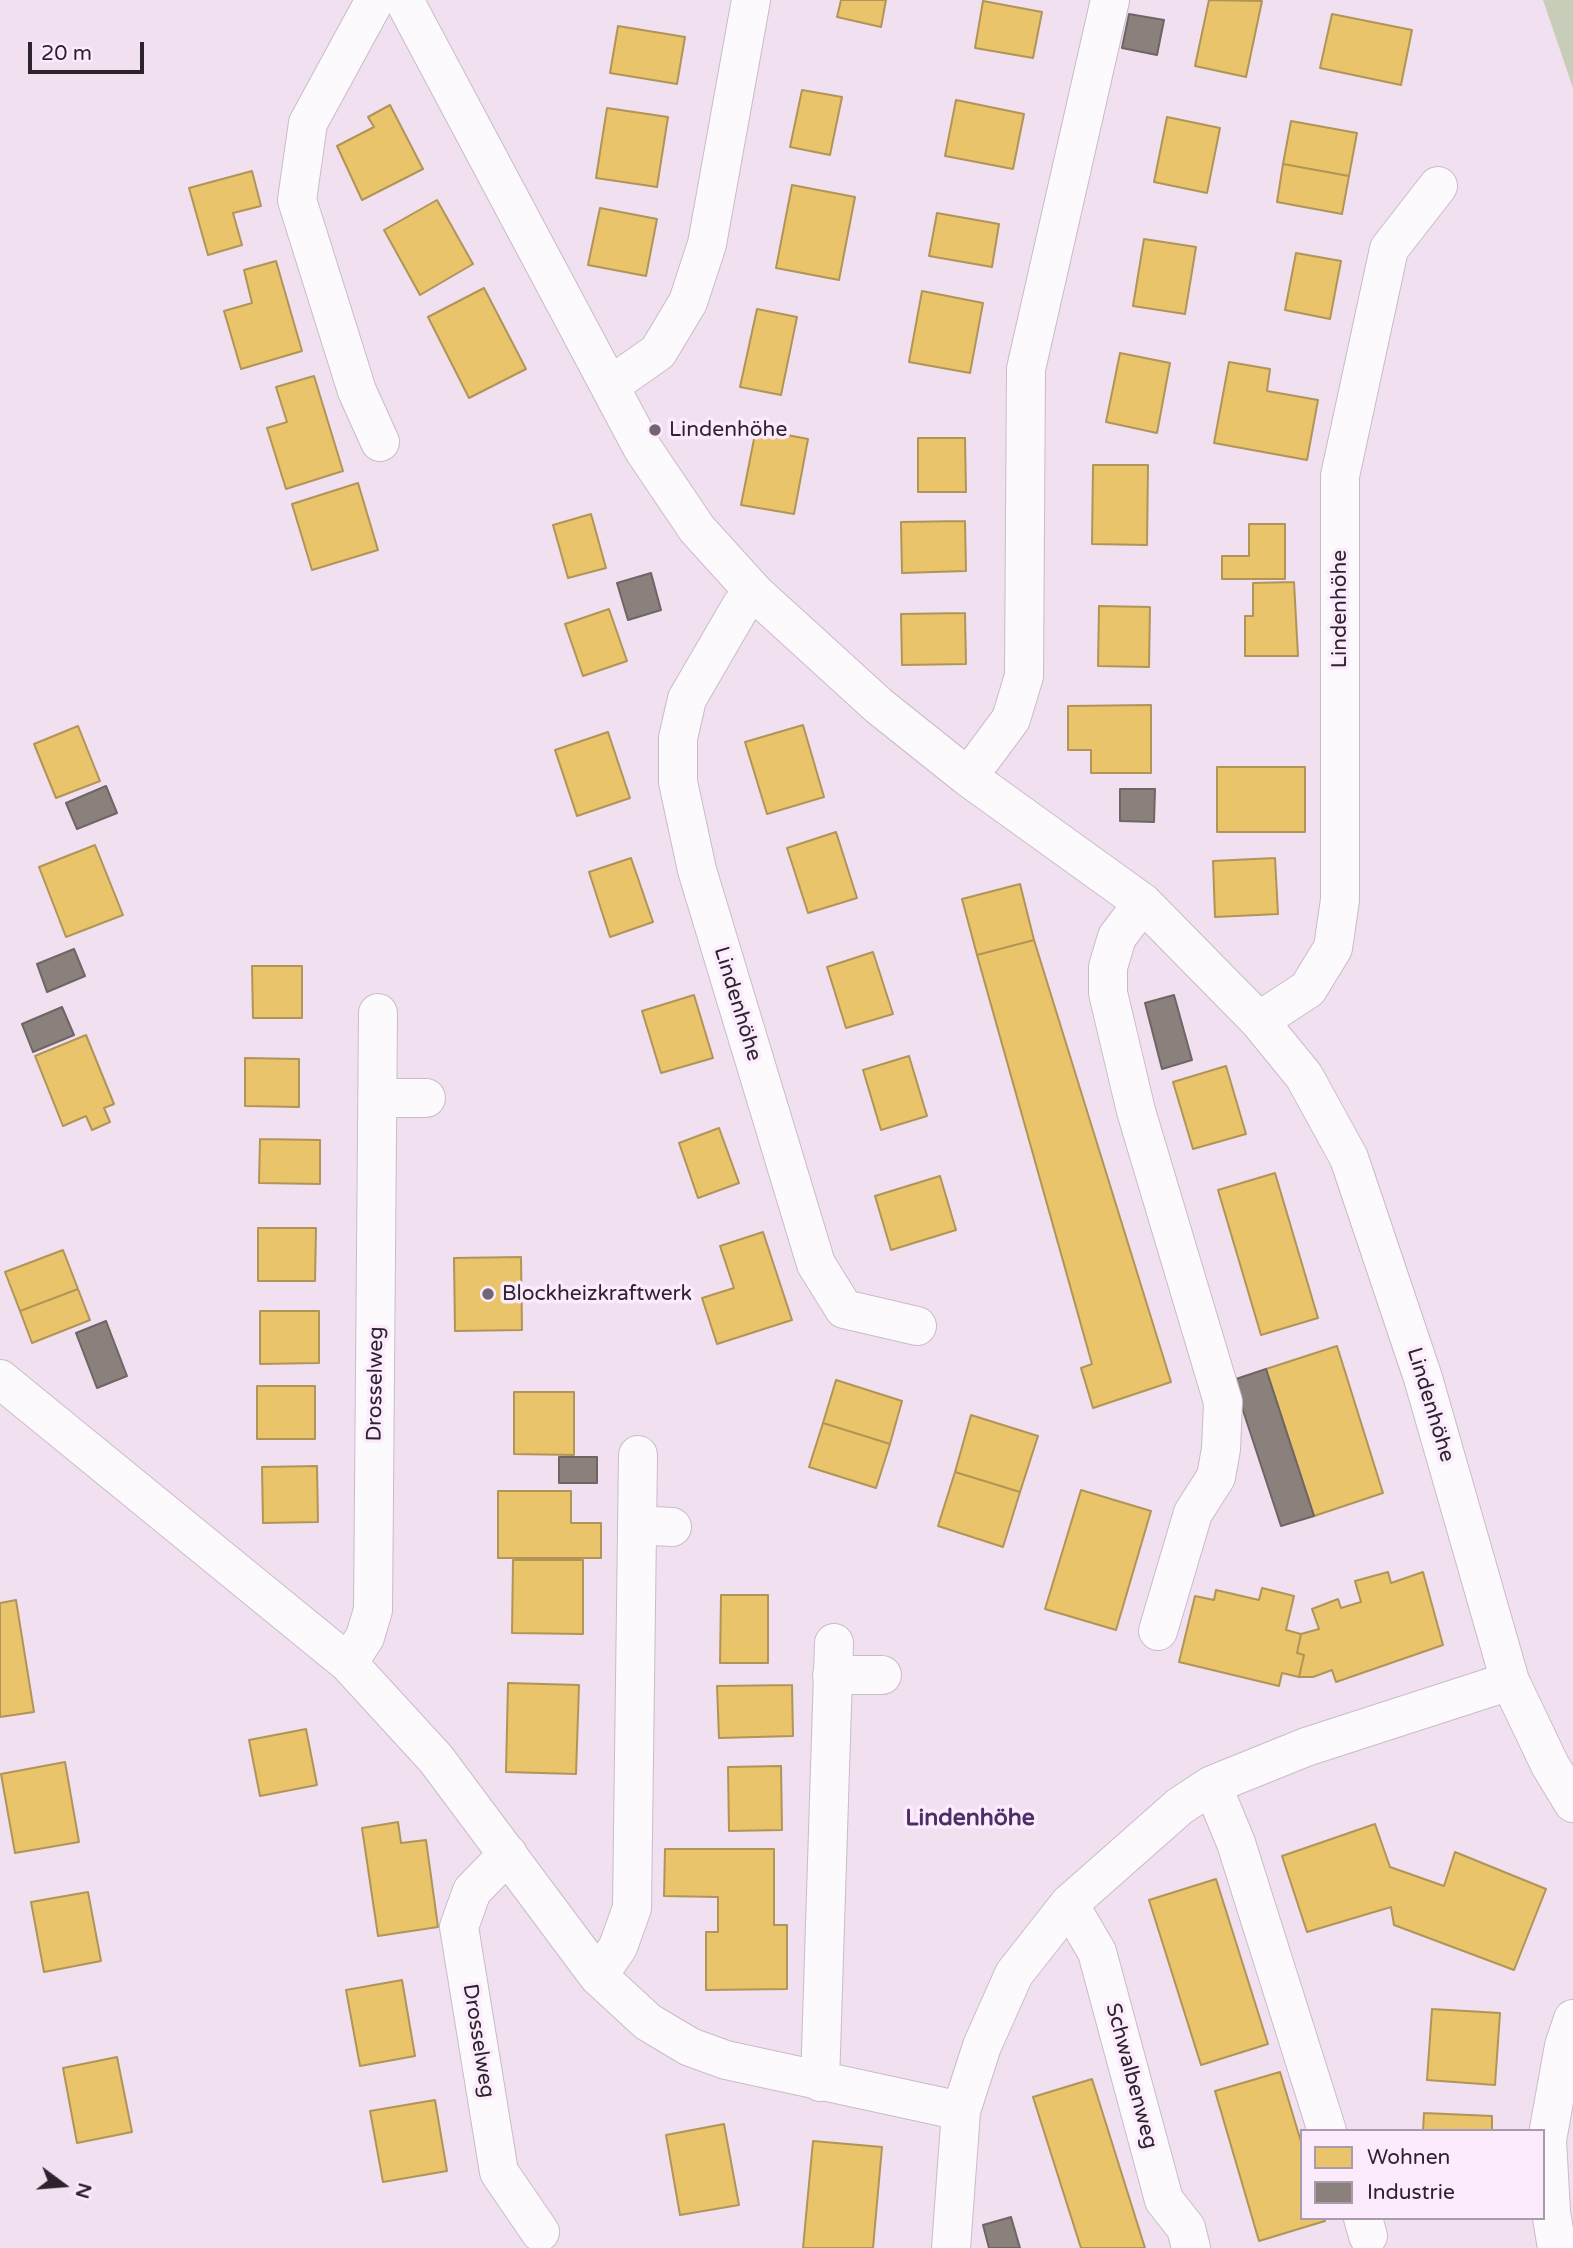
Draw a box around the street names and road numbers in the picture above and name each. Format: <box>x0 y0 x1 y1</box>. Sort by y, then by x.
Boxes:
street label: Lindenhöhe <box>1327 550 1353 668</box>
street label: Lindenhöhe <box>708 944 766 1064</box>
street label: Drosselweg <box>362 1326 390 1442</box>
street label: Lindenhöhe <box>1401 1345 1459 1465</box>
street label: Drosselweg <box>457 1982 499 2100</box>
street label: Schwalbenweg <box>1099 2000 1163 2152</box>

